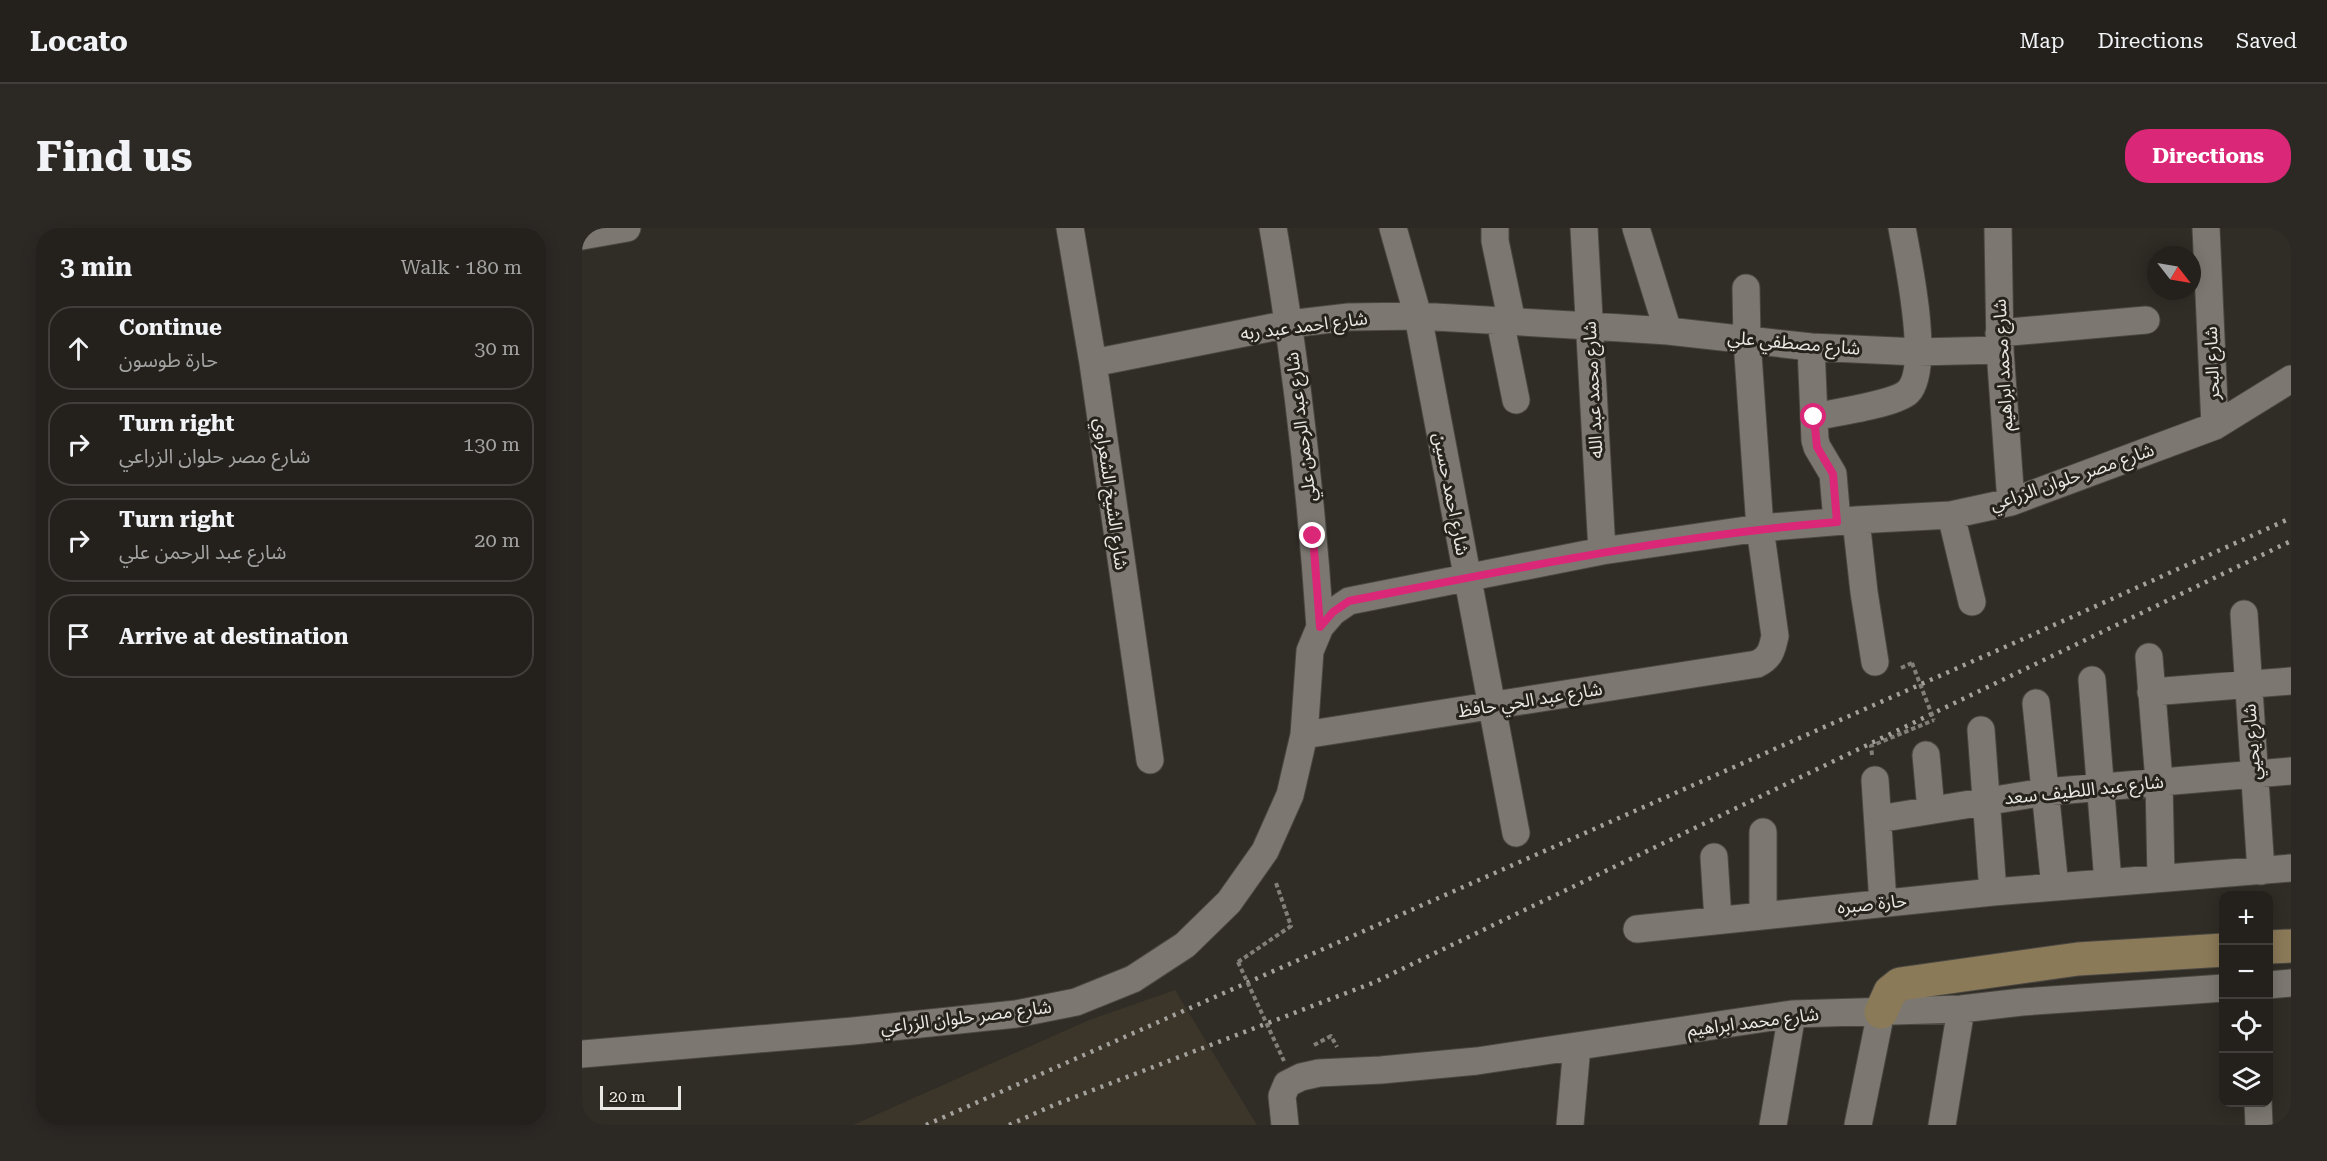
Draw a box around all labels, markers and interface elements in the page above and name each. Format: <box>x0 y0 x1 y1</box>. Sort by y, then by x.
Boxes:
text: Locato <box>30 25 128 58</box>
text: Map <box>2020 29 2064 53</box>
text: Directions <box>2097 29 2203 53</box>
text: Saved <box>2236 29 2297 53</box>
button: Directions <box>2125 129 2291 183</box>
text: Find us <box>36 132 193 181</box>
north arrow <box>2147 246 2201 300</box>
text: 3 min <box>60 252 132 282</box>
text: Walk · 180 m <box>401 255 522 279</box>
street label: شارع محمد ابراهيم <box>1989 298 2020 432</box>
street label: شارع احمد عبد ربه <box>1239 307 1369 348</box>
text: Continue <box>119 315 222 340</box>
street label: شارع محمد عبد الله <box>1578 321 1611 459</box>
street label: شارع مصطفي علي <box>1726 326 1861 363</box>
street label: شارع البحر <box>2200 326 2227 401</box>
icon: ahead <box>62 332 95 365</box>
text: 30 m <box>474 336 520 360</box>
text: حارة طوسون <box>119 348 218 372</box>
street label: شارع عبد الرحمن علي <box>1281 350 1324 503</box>
route start <box>1800 403 1826 429</box>
text: Turn right <box>119 411 234 436</box>
street label: شارع الشيخ الشعراوي <box>1086 417 1133 572</box>
icon: right <box>62 428 95 461</box>
street label: شارع احمد حسين <box>1425 431 1474 558</box>
text: 130 m <box>463 432 520 456</box>
street label: شارع مصر حلوان الزراعي <box>1987 439 2158 518</box>
text: شارع مصر حلوان الزراعي <box>119 444 311 468</box>
text: Turn right <box>119 507 234 532</box>
route end <box>1299 522 1325 548</box>
icon: right <box>62 524 95 557</box>
text: 20 m <box>474 528 520 552</box>
text: شارع عبد الرحمن علي <box>119 540 287 564</box>
icon: arrive <box>62 620 95 653</box>
text: Arrive at destination <box>119 624 348 649</box>
street label: شارع عبد الحي حافظ <box>1456 678 1604 725</box>
street label: شارع يحيي <box>2238 703 2269 781</box>
street label: شارع عبد اللطيف سعد <box>2003 771 2165 812</box>
street label: حارة صبره <box>1836 889 1908 919</box>
map controls <box>2219 891 2273 1107</box>
button: + <box>2219 891 2273 945</box>
button: − <box>2219 945 2273 999</box>
street label: شارع مصر حلوان الزراعي <box>879 996 1053 1041</box>
button: locate <box>2219 999 2273 1053</box>
street label: شارع محمد ابراهيم <box>1686 1003 1820 1044</box>
button: layers <box>2219 1053 2273 1107</box>
scale bar <box>600 1083 681 1110</box>
text: 20 m <box>609 1087 646 1106</box>

